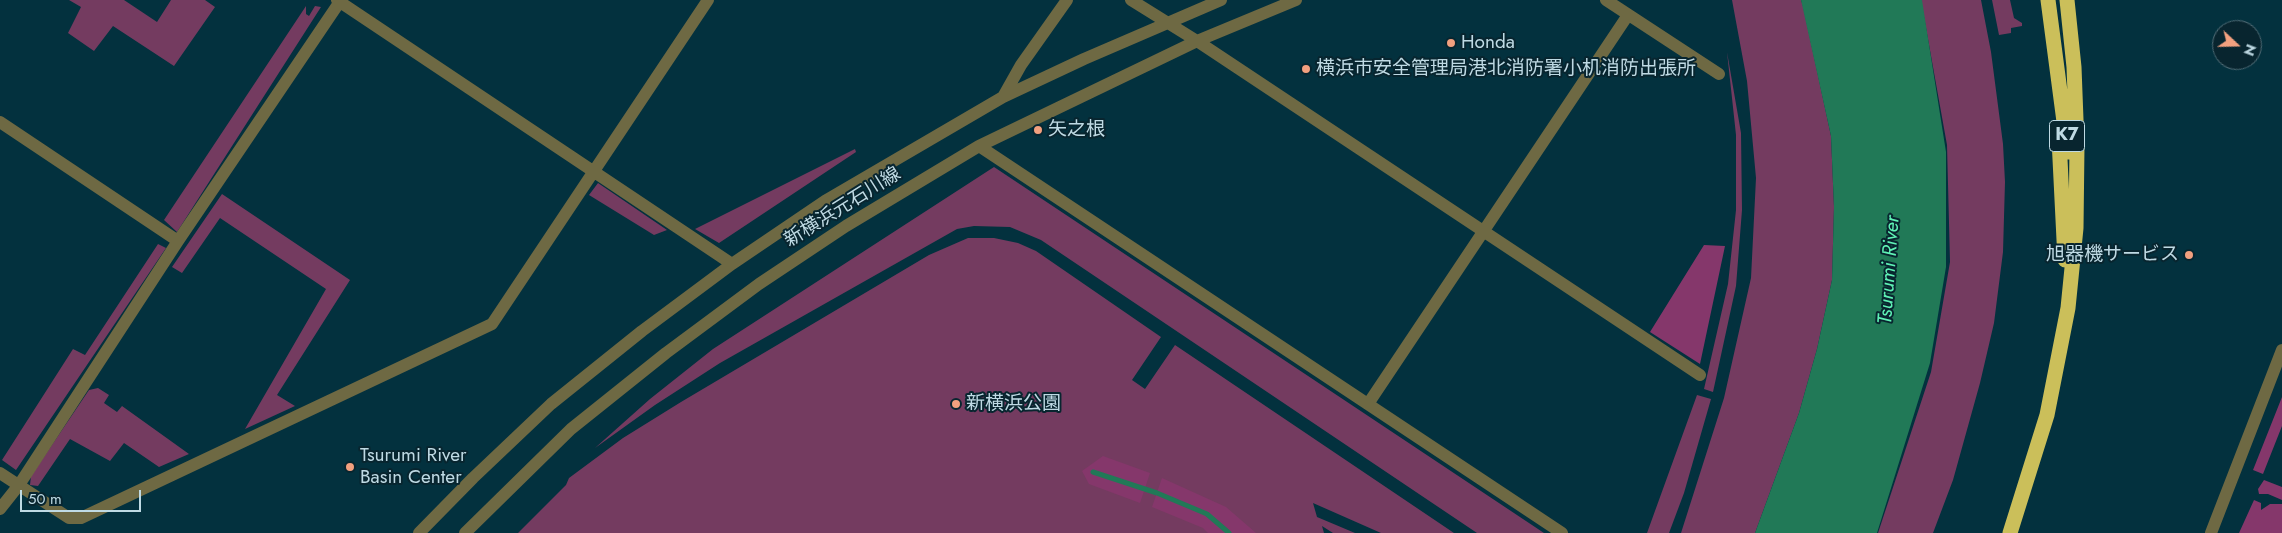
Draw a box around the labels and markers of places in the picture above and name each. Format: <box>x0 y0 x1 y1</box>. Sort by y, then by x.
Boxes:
place label: Honda <box>1461 32 1515 54</box>
marker: Honda <box>1445 37 1457 49</box>
place label: 横浜市安全管理局港北消防署小机消防出張所 <box>1316 58 1696 80</box>
marker: 横浜市安全管理局港北消防署小机消防出張所 <box>1300 63 1312 75</box>
place label: 矢之根 <box>1048 119 1105 141</box>
marker: 矢之根 <box>1032 124 1044 136</box>
place label: 旭器機サービス <box>2046 244 2179 266</box>
marker: 旭器機サービス <box>2183 249 2195 261</box>
place label: 新横浜公園 <box>966 393 1061 415</box>
marker: 新横浜公園 <box>950 398 962 410</box>
place label: Tsurumi River Basin Center <box>360 445 466 489</box>
marker: Tsurumi River Basin Center <box>344 461 356 473</box>

